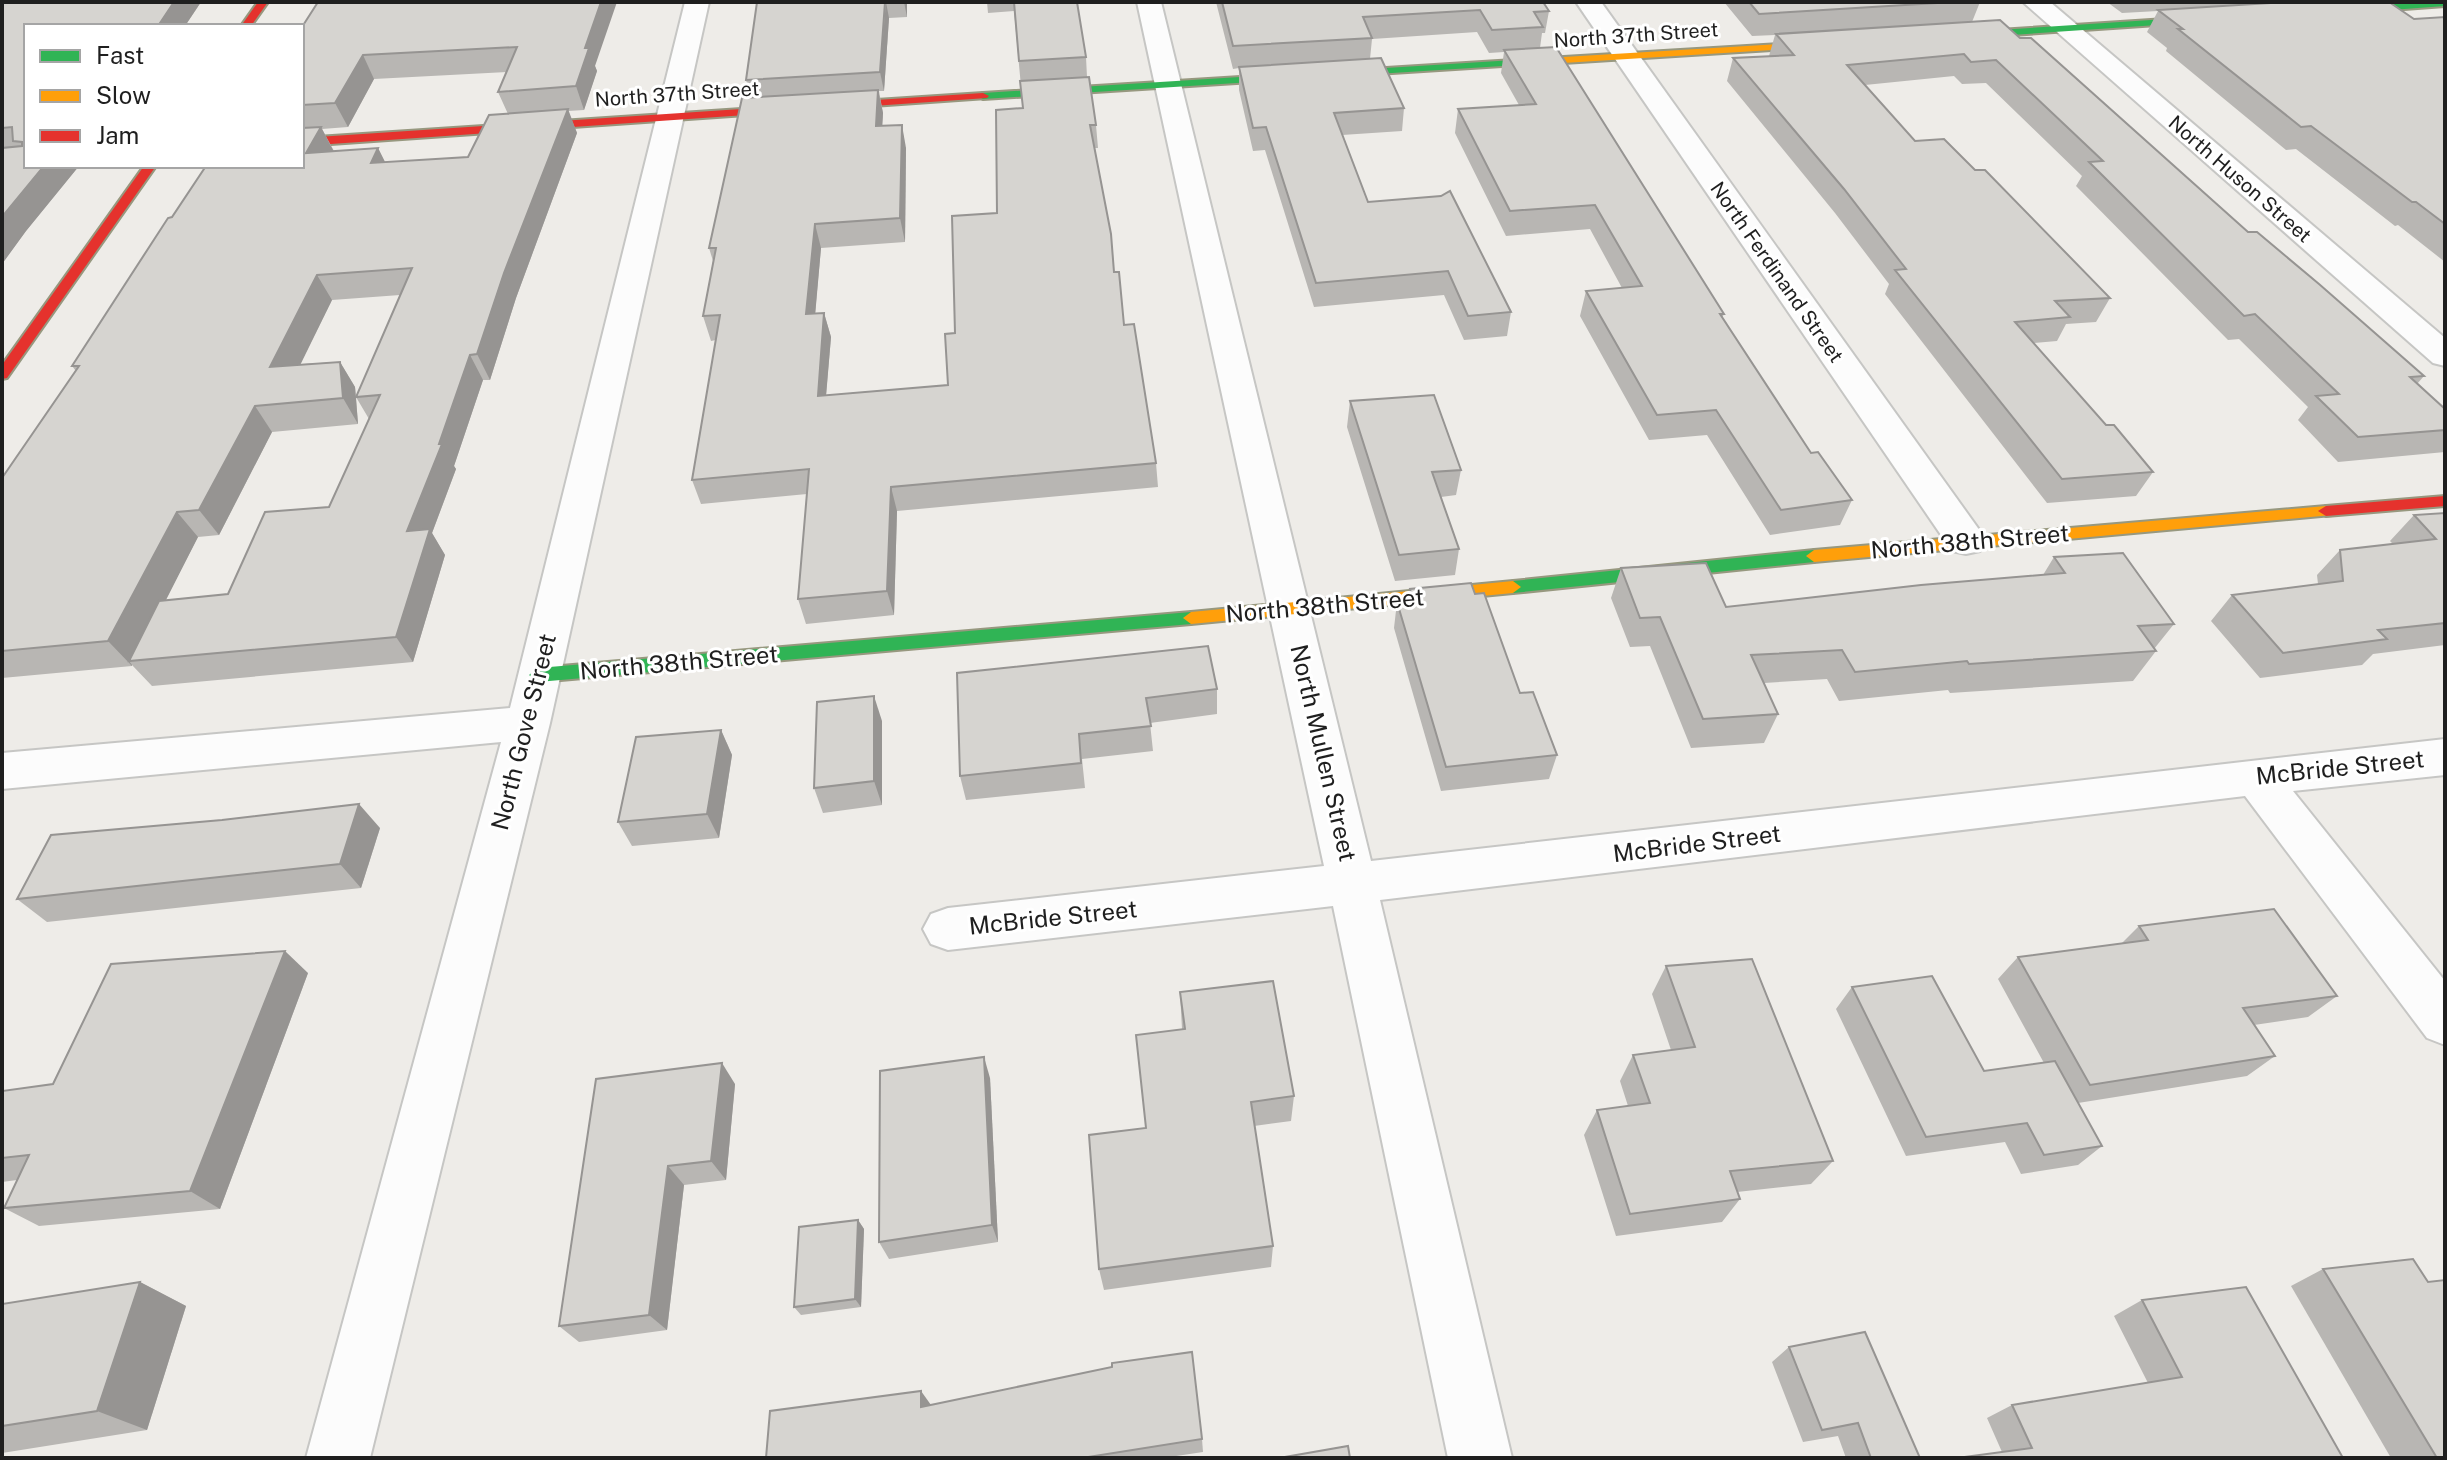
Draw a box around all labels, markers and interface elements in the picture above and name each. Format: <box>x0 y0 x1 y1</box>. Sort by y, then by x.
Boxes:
street label: North 37th Street <box>1553 17 1719 53</box>
legend <box>24 24 304 168</box>
text: Fast <box>96 41 144 69</box>
street label: North 37th Street <box>594 76 760 112</box>
text: Slow <box>96 81 151 109</box>
street label: North Huson Street <box>2164 111 2316 247</box>
text: Jam <box>96 121 139 149</box>
street label: North Ferdinand Street <box>1706 177 1848 367</box>
street label: North 38th Street <box>1869 518 2070 564</box>
street label: North 38th Street <box>1224 582 1425 628</box>
street label: North Gove Street <box>485 631 561 833</box>
street label: North 38th Street <box>578 639 779 685</box>
street label: North Mullen Street <box>1285 642 1363 864</box>
street label: McBride Street <box>2254 744 2425 790</box>
street label: McBride Street <box>1611 819 1782 867</box>
street label: McBride Street <box>967 894 1138 940</box>

